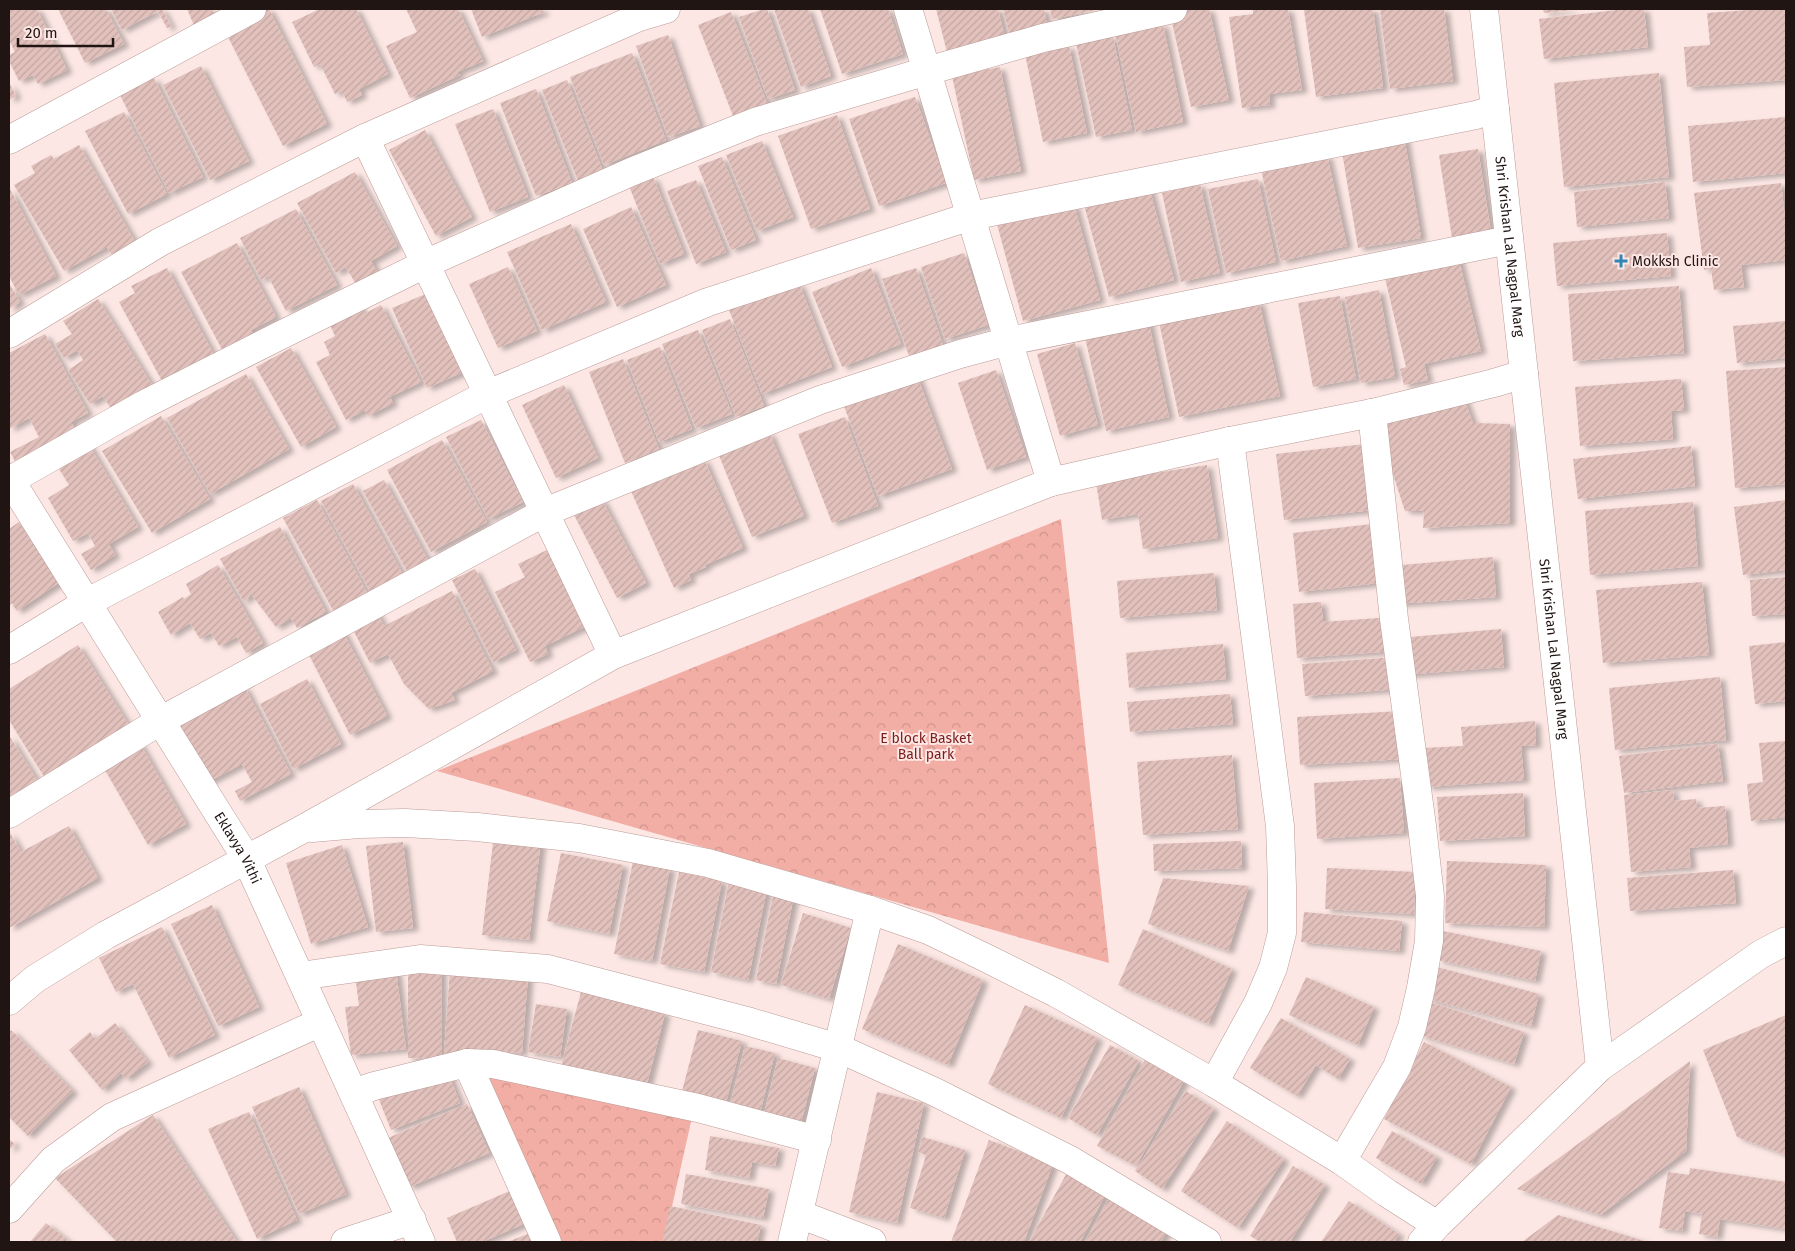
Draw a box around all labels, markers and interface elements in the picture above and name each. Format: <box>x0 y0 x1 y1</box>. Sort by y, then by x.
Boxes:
scale bar <box>18 15 112 47</box>
text: 20 m <box>25 24 58 42</box>
street label: Shri Krishan Lal Nagpal Marg <box>1491 155 1528 339</box>
place label: Mokksh Clinic <box>1632 253 1719 270</box>
marker: Mokksh Clinic <box>1614 254 1628 268</box>
street label: Shri Krishan Lal Nagpal Marg <box>1535 558 1572 741</box>
park label: E block Basket Ball park <box>880 730 973 763</box>
street label: Eklavya Vithi <box>210 809 265 886</box>

